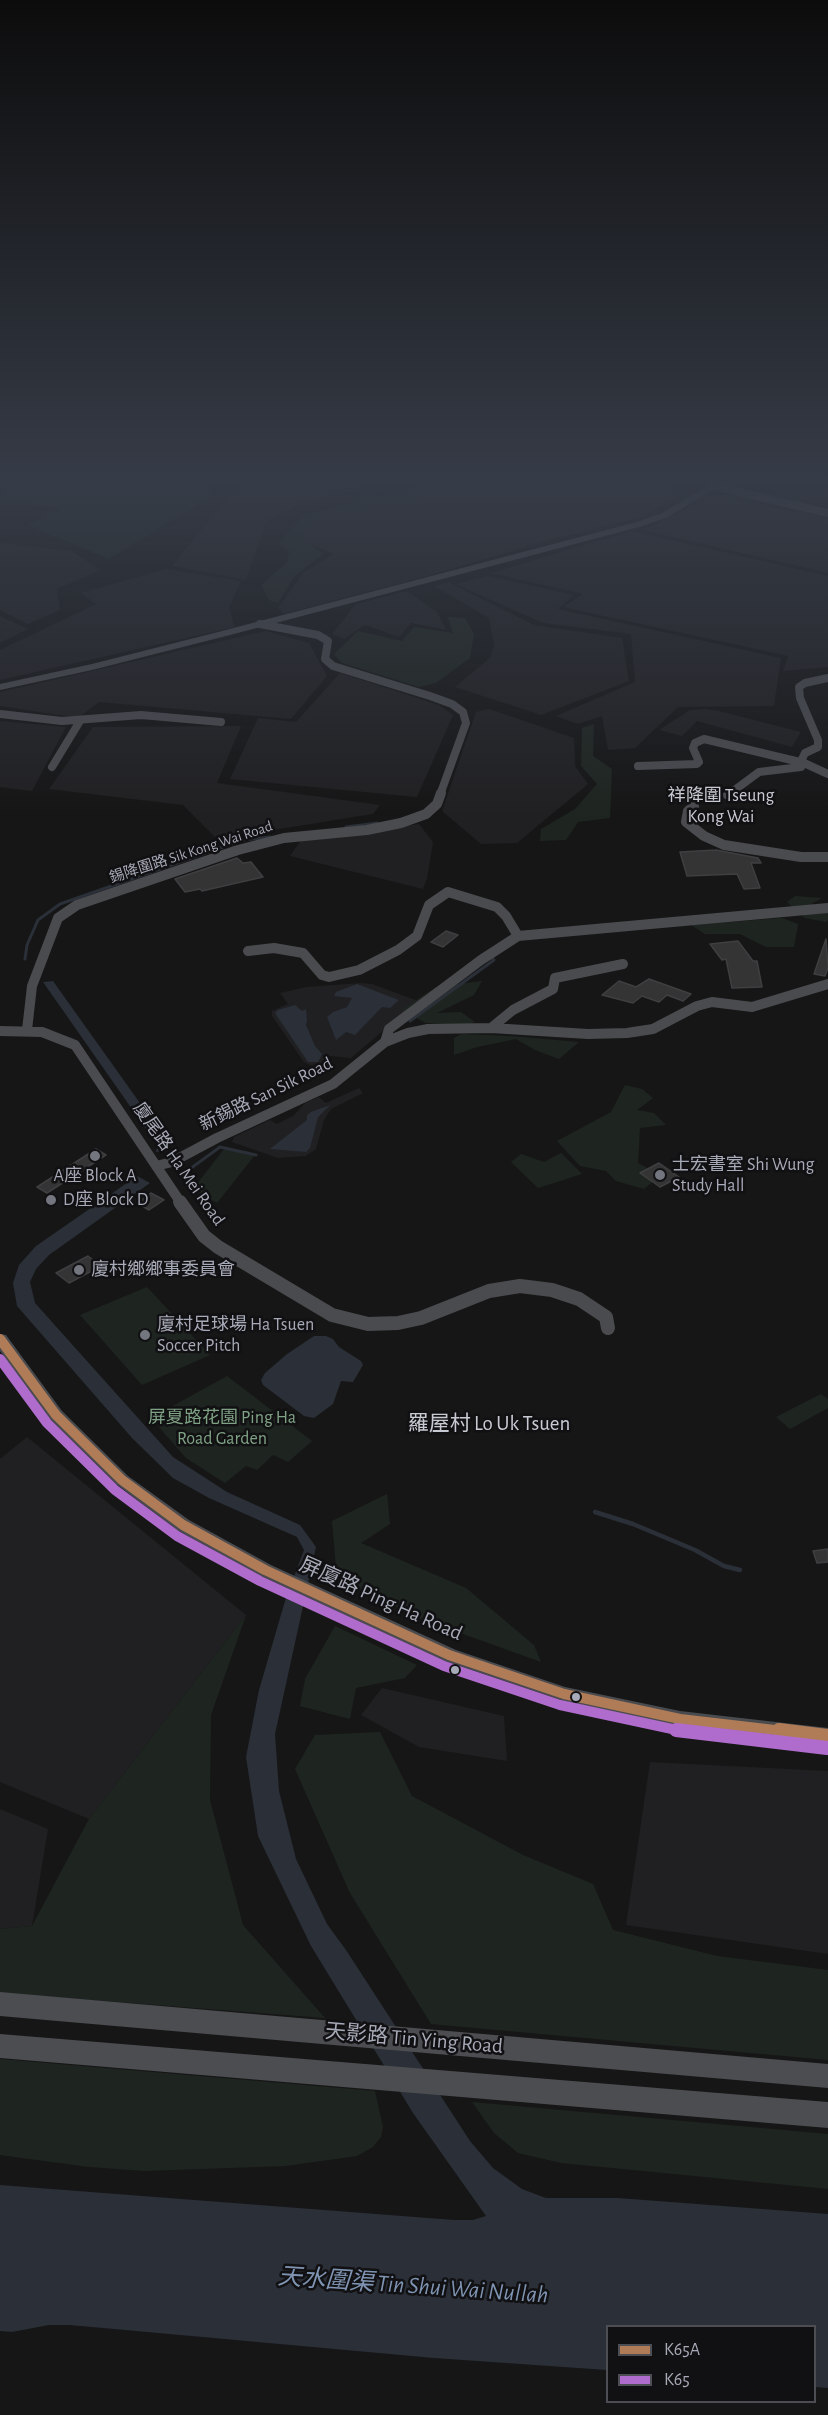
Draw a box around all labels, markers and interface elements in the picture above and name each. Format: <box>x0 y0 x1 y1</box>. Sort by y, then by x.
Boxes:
district label: 祥降圍 Tseung Kong Wai <box>668 785 774 828</box>
street label: 錫降圍路 Sik Kong Wai Road <box>107 817 275 887</box>
street label: 新錫路 San Sik Road <box>196 1052 336 1136</box>
street label: 廈尾路 Ha Mei Road <box>128 1098 230 1230</box>
marker: A座 Block A <box>88 1149 102 1163</box>
place label: 士宏書室 Shi Wung Study Hall <box>672 1154 814 1196</box>
place label: A座 Block A <box>54 1165 136 1187</box>
marker: 士宏書室 Shi Wung Study Hall <box>653 1168 667 1182</box>
place label: D座 Block D <box>63 1189 148 1211</box>
marker: D座 Block D <box>44 1193 58 1207</box>
place label: 廈村鄉鄉事委員會 <box>91 1259 235 1281</box>
marker: 廈村鄉鄉事委員會 <box>72 1263 86 1277</box>
place label: 廈村足球場 Ha Tsuen Soccer Pitch <box>157 1314 314 1356</box>
marker: 廈村足球場 Ha Tsuen Soccer Pitch <box>138 1328 152 1342</box>
park label: 屏夏路花園 Ping Ha Road Garden <box>148 1407 296 1450</box>
district label: 羅屋村 Lo Uk Tsuen <box>408 1411 570 1437</box>
street label: 屏廈路 Ping Ha Road <box>296 1552 466 1646</box>
unlabelled marker <box>449 1664 461 1676</box>
unlabelled marker <box>570 1691 582 1703</box>
street label: 天影路 Tin Ying Road <box>324 2019 504 2059</box>
water label: 天水圍渠 Tin Shui Wai Nullah <box>277 2262 549 2310</box>
legend <box>606 2325 816 2403</box>
text: K65A <box>664 2341 700 2359</box>
text: K65 <box>664 2371 690 2389</box>

